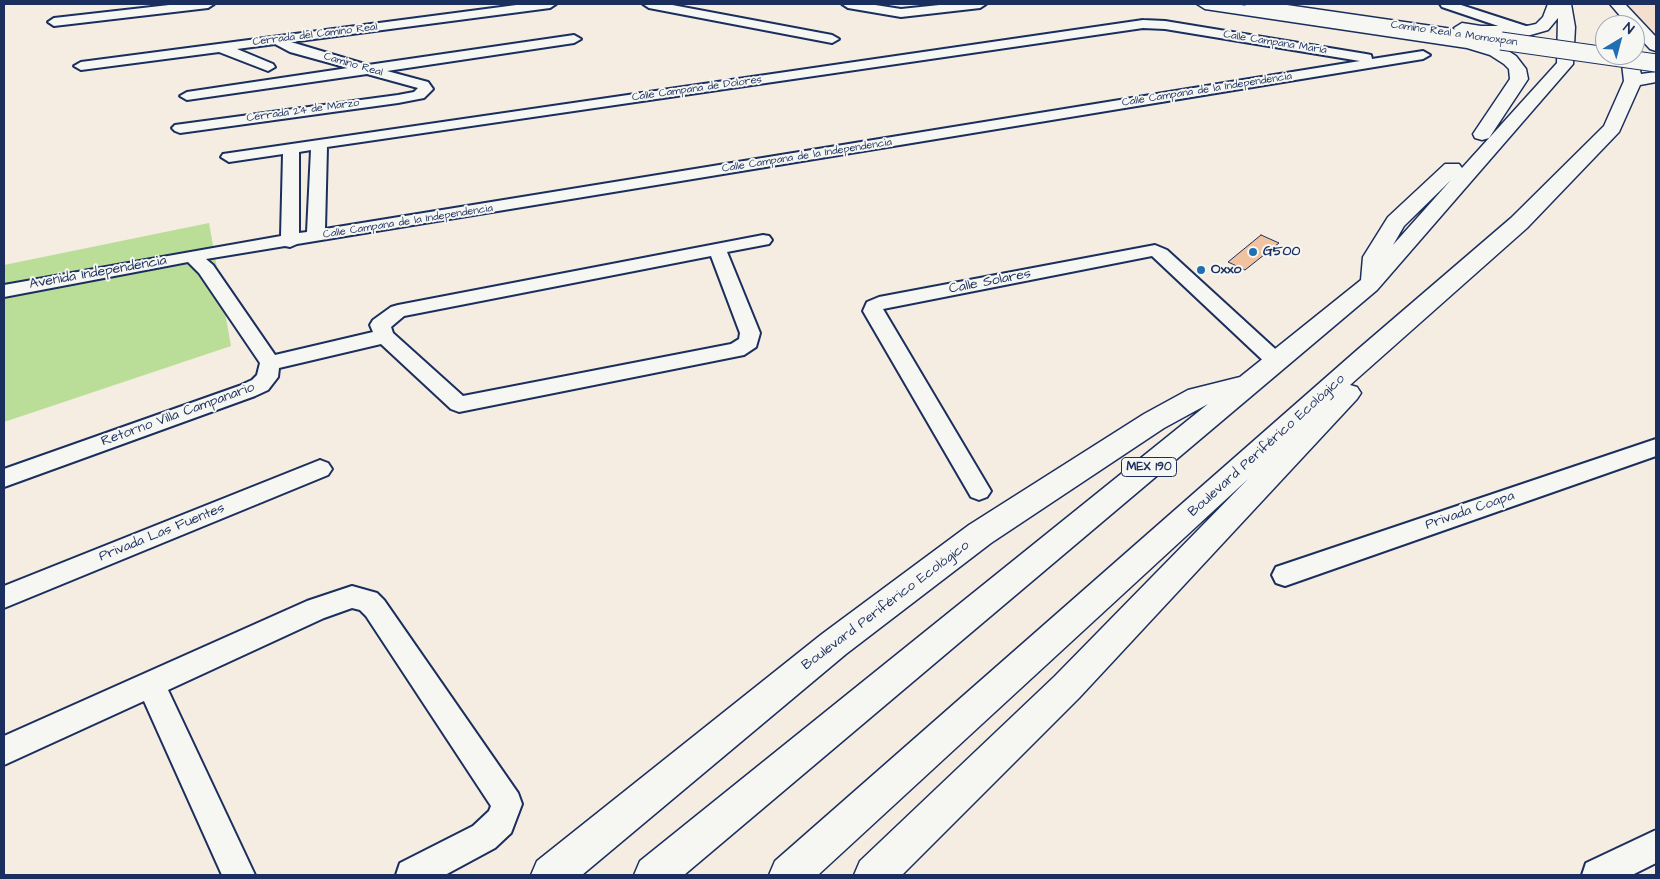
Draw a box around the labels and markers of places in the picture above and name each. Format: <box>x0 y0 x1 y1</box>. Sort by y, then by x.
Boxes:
place label: G500 <box>1263 244 1300 260</box>
marker: G500 <box>1247 246 1259 258</box>
place label: Oxxo <box>1211 262 1241 278</box>
marker: Oxxo <box>1195 264 1207 276</box>

